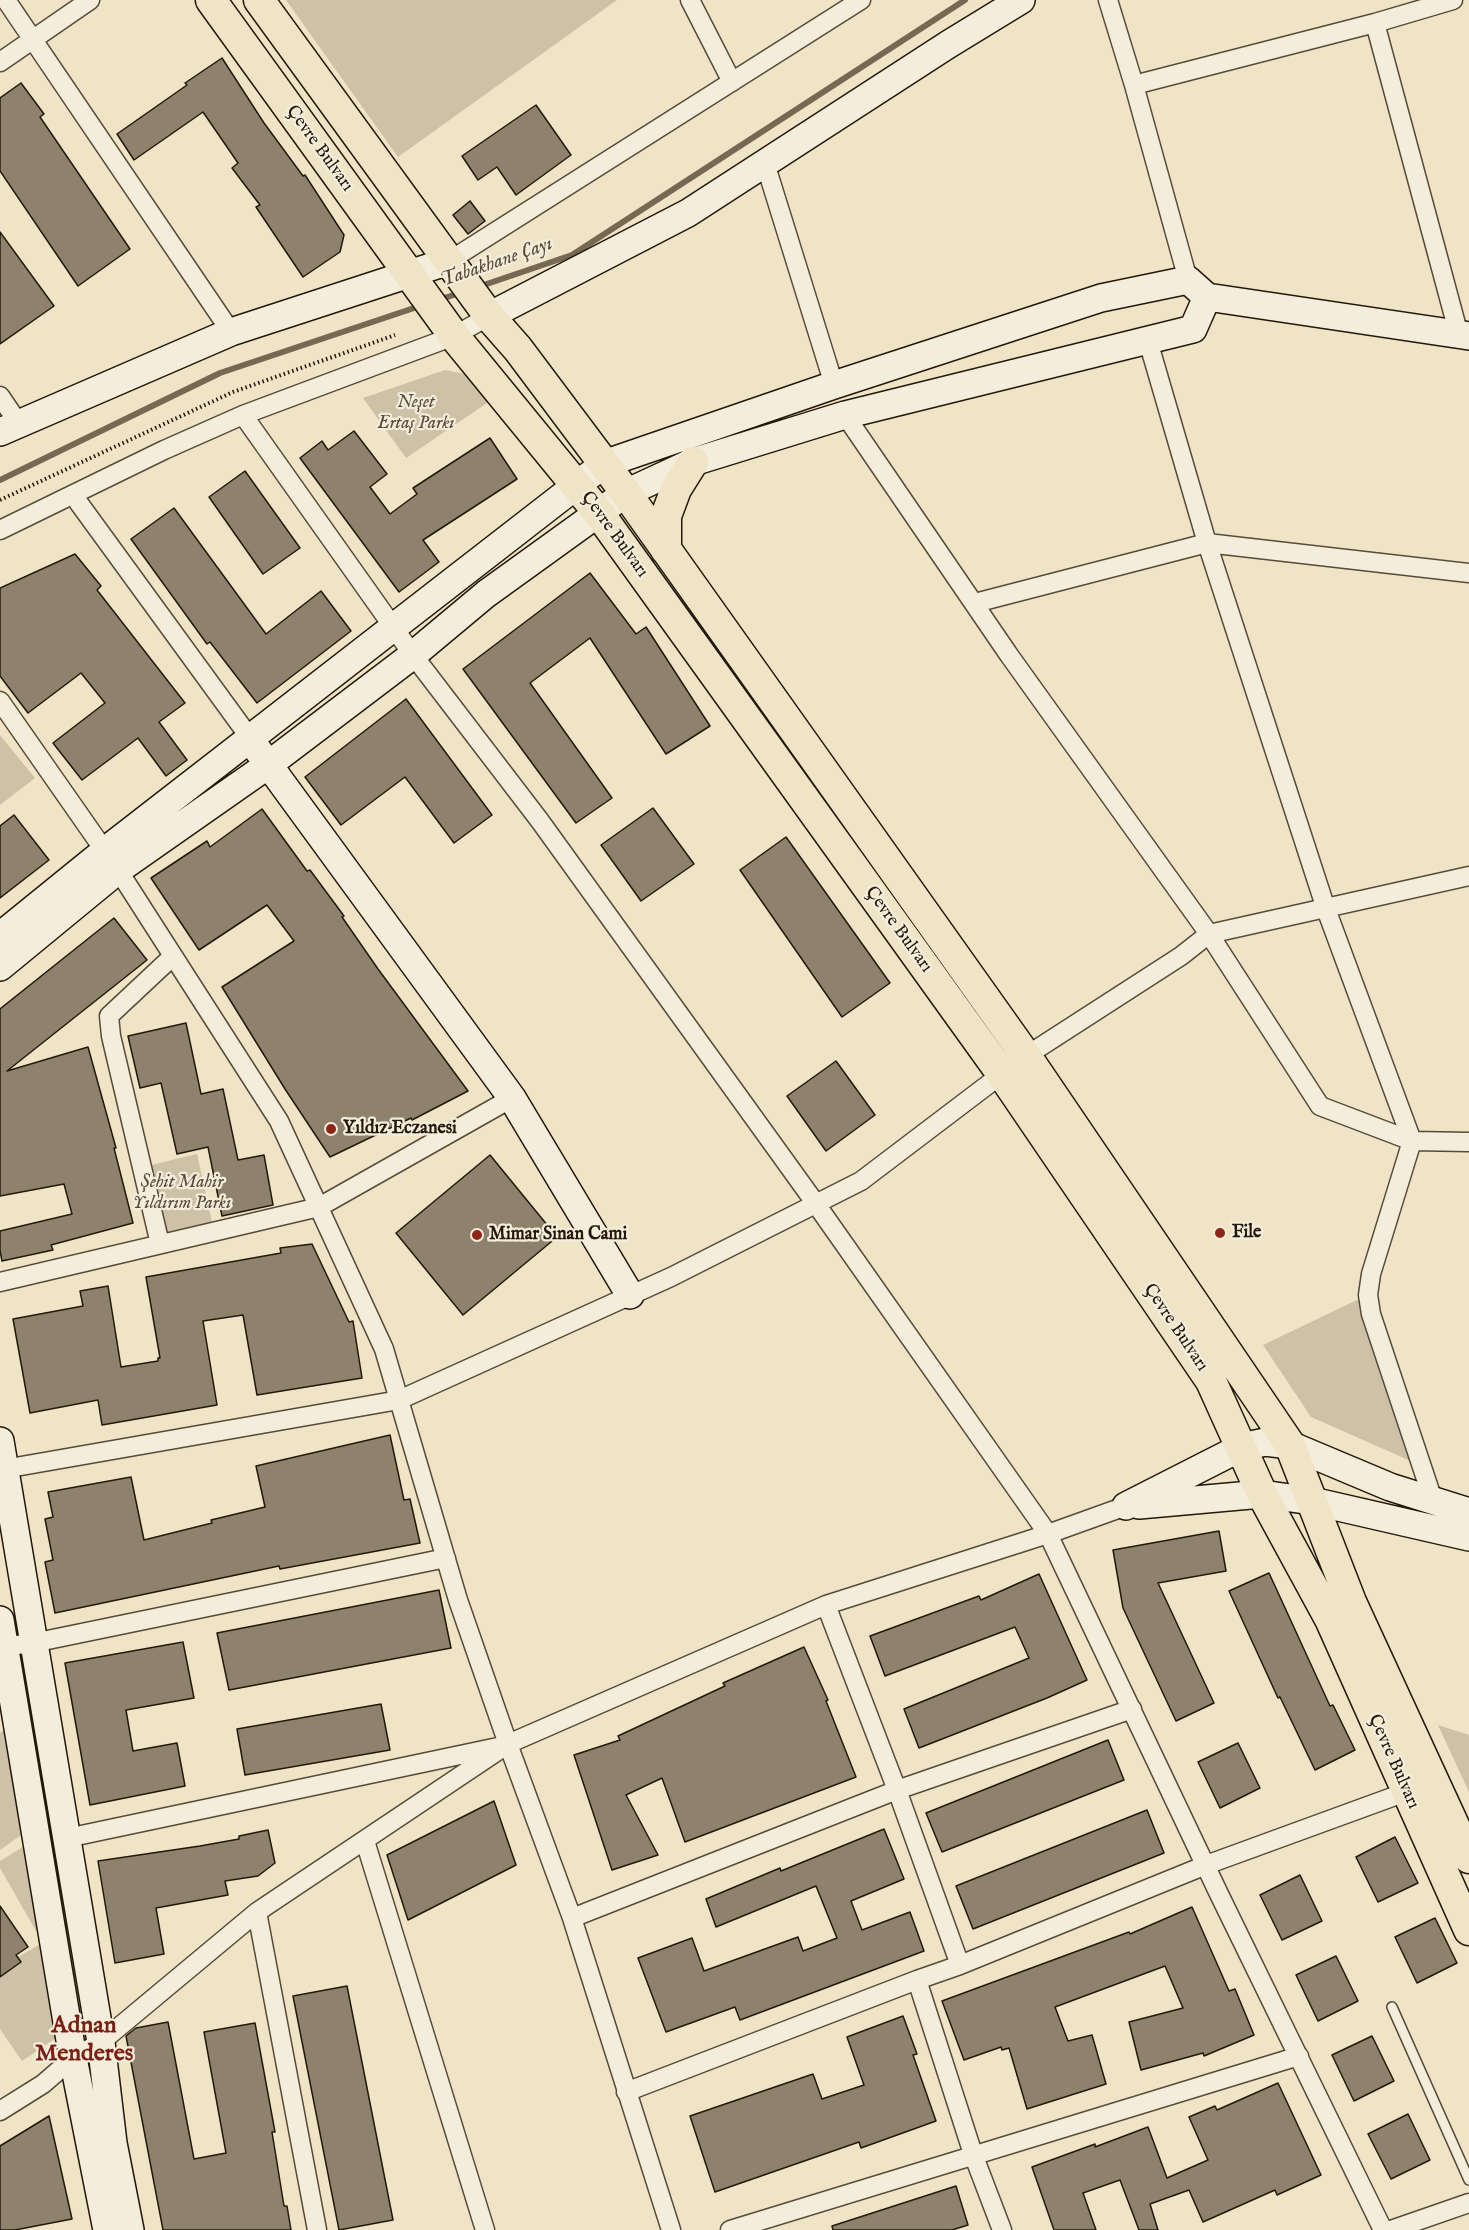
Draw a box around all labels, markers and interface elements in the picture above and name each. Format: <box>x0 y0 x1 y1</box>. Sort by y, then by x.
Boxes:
street label: Çevre Bulvarı <box>281 102 357 196</box>
water label: Tabakhane Çayı <box>438 233 556 293</box>
park label: Neşet Ertaş Parkı <box>377 392 455 434</box>
street label: Çevre Bulvarı <box>576 488 652 582</box>
street label: Çevre Bulvarı <box>860 883 936 977</box>
place label: Yıldız Eczanesi <box>343 1118 457 1140</box>
marker: Yıldız Eczanesi <box>324 1122 338 1136</box>
park label: Şehit Mahir Yıldırım Parkı <box>133 1172 231 1214</box>
place label: File <box>1232 1222 1261 1244</box>
place label: Mimar Sinan Cami <box>489 1224 627 1246</box>
marker: File <box>1213 1226 1227 1240</box>
marker: Mimar Sinan Cami <box>470 1228 484 1242</box>
street label: Çevre Bulvarı <box>1138 1280 1212 1376</box>
street label: Çevre Bulvarı <box>1363 1711 1423 1813</box>
district label: Adnan Menderes <box>35 2013 133 2069</box>

